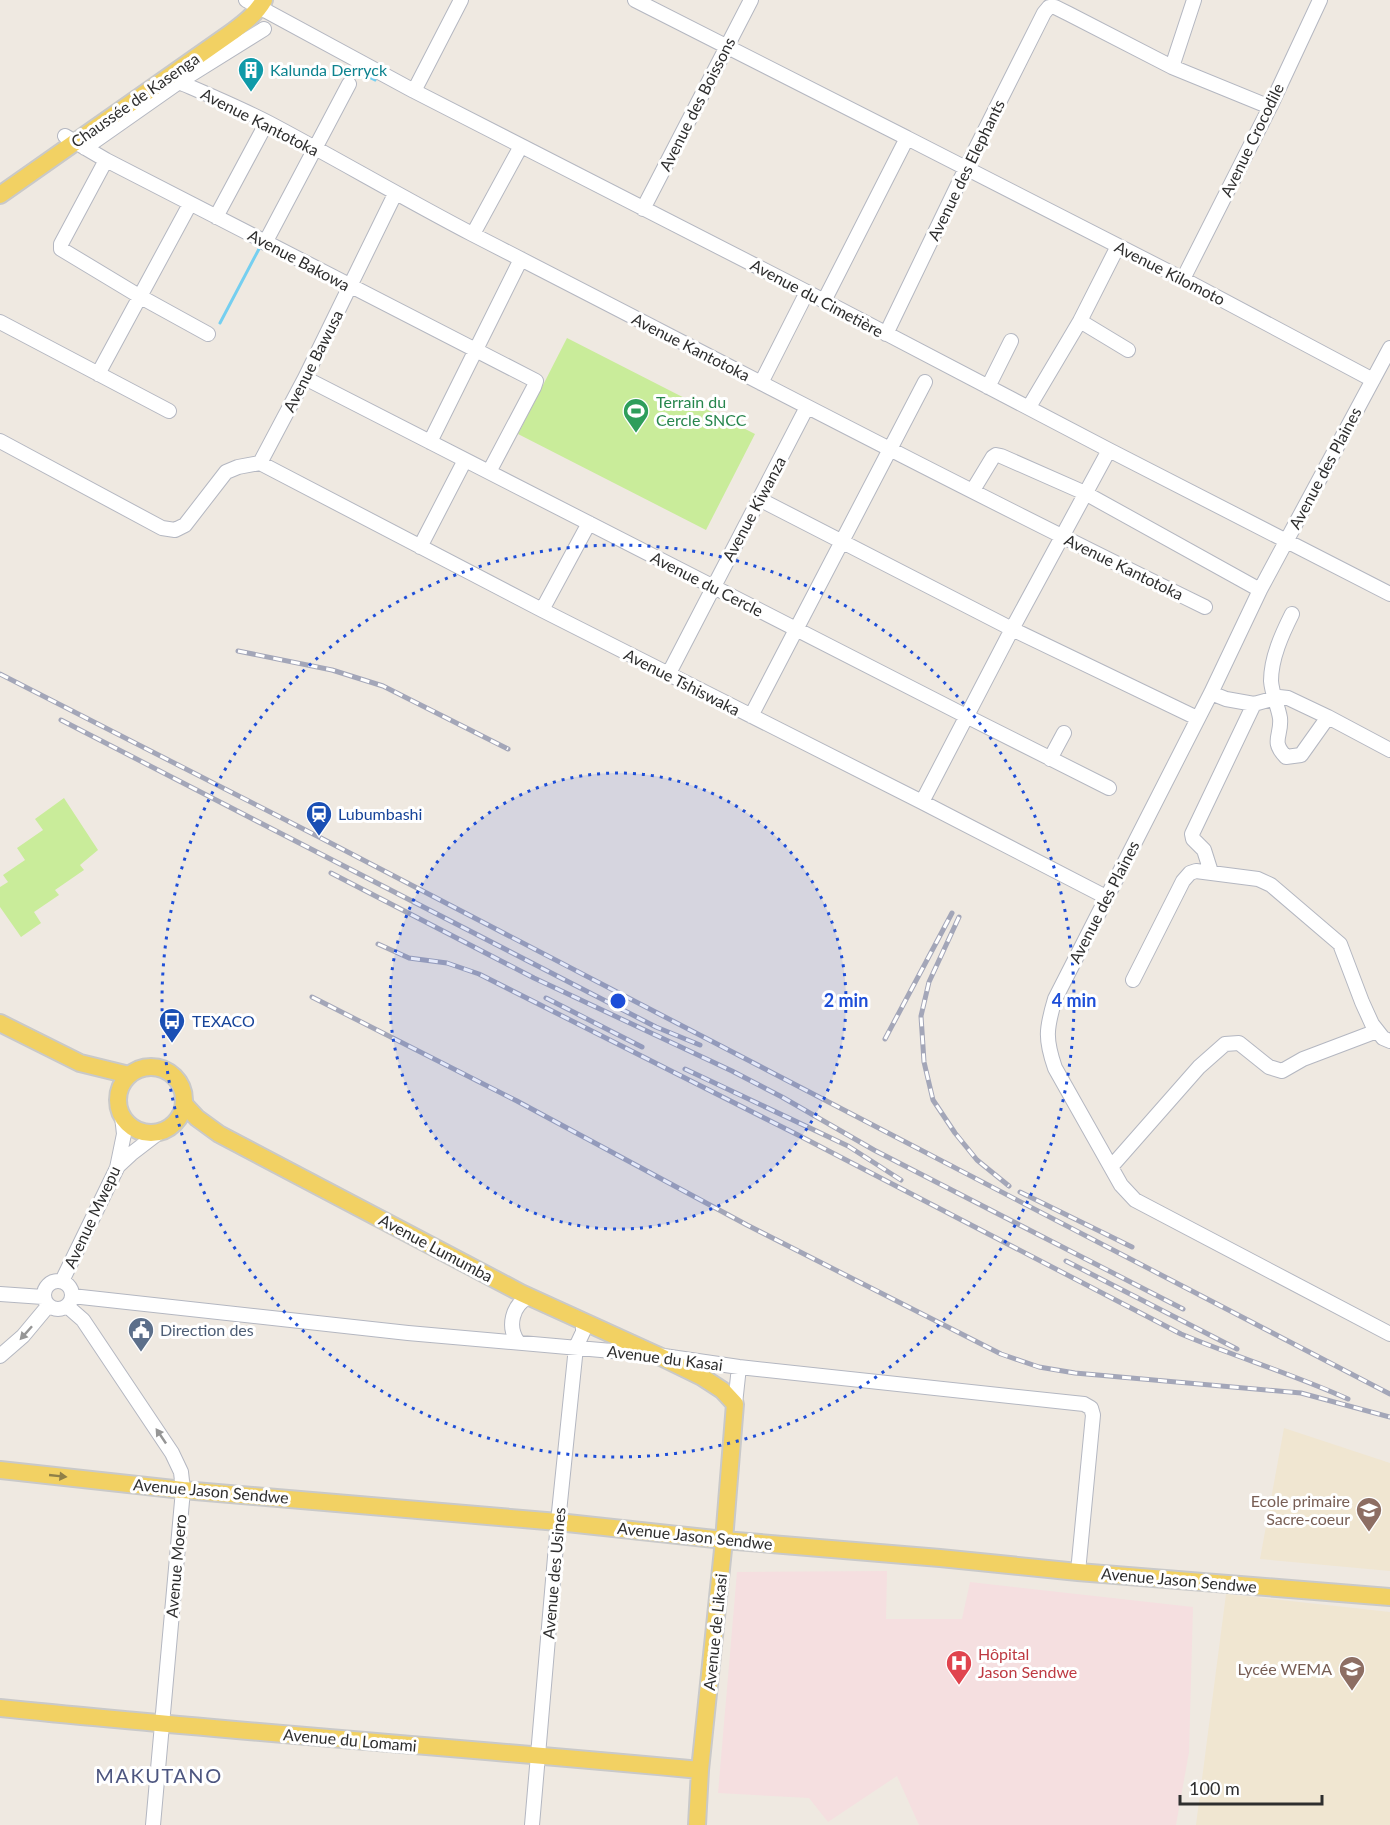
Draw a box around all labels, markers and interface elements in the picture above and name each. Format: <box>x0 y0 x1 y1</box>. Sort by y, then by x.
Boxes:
street label: Avenue des Boissons <box>655 34 739 174</box>
street label: Chaussée de Kasenga <box>67 48 202 151</box>
building icon: Kalunda Derryck <box>236 55 266 93</box>
place label: Kalunda Derryck <box>270 60 388 79</box>
street label: Avenue Crocodile <box>1216 80 1287 200</box>
street label: Avenue Kantotoka <box>198 84 322 159</box>
street label: Avenue des Elephants <box>923 96 1008 243</box>
street label: Avenue Bakowa <box>245 225 353 294</box>
street label: Avenue Kilomoto <box>1112 237 1229 309</box>
street label: Avenue du Cimetière <box>748 255 887 341</box>
street label: Avenue Bawusa <box>279 307 346 415</box>
street label: Avenue Kantotoka <box>629 309 753 384</box>
place label: Terrain du Cercle SNCC <box>656 392 747 429</box>
sports icon: Terrain du Cercle SNCC <box>621 396 651 434</box>
street label: Avenue des Plaines <box>1284 404 1365 532</box>
street label: Avenue Kiwanza <box>718 453 789 564</box>
street label: Avenue Kantotoka <box>1062 530 1187 604</box>
street label: Avenue du Cercle <box>648 547 767 620</box>
street label: Avenue Tshiswaka <box>621 644 743 719</box>
station icon: Lubumbashi <box>304 799 334 837</box>
place label: Lubumbashi <box>338 804 422 823</box>
street label: Avenue des Plaines <box>1064 837 1143 966</box>
text: 2 min <box>824 989 868 1011</box>
text: 4 min <box>1052 989 1096 1011</box>
centre of rings <box>608 991 628 1011</box>
bus stop icon: TEXACO <box>157 1006 187 1044</box>
place label: TEXACO <box>192 1011 255 1030</box>
street label: Avenue Mwepu <box>60 1163 124 1271</box>
street label: Avenue Lumumba <box>376 1210 496 1286</box>
public building icon: Direction des <box>126 1315 156 1353</box>
place label: Direction des <box>160 1320 254 1339</box>
one-way arrow <box>19 1325 33 1340</box>
street label: Avenue du Kasai <box>606 1341 724 1374</box>
one-way arrow <box>155 1429 167 1445</box>
one-way arrow <box>49 1471 68 1481</box>
street label: Avenue Jason Sendwe <box>133 1474 290 1507</box>
place label: Ecole primaire Sacre-coeur <box>1251 1491 1350 1528</box>
school or university icon: Ecole primaire Sacre-coeur <box>1354 1495 1384 1533</box>
street label: Avenue des Usines <box>538 1506 569 1640</box>
street label: Avenue Moero <box>162 1513 189 1618</box>
street label: Avenue Jason Sendwe <box>617 1518 774 1553</box>
street label: Avenue Jason Sendwe <box>1101 1563 1258 1596</box>
street label: Avenue de Likasi <box>699 1573 730 1691</box>
place label: Hôpital Jason Sendwe <box>978 1644 1077 1681</box>
hospital icon: Hôpital Jason Sendwe <box>944 1648 974 1686</box>
school or university icon: Lycée WEMA <box>1337 1654 1367 1692</box>
place label: Lycée WEMA <box>1237 1659 1332 1678</box>
street label: Avenue du Lomami <box>283 1724 418 1755</box>
district label: MAKUTANO <box>95 1763 223 1787</box>
scale bar <box>1180 1768 1322 1806</box>
text: 100 m <box>1189 1777 1240 1799</box>

